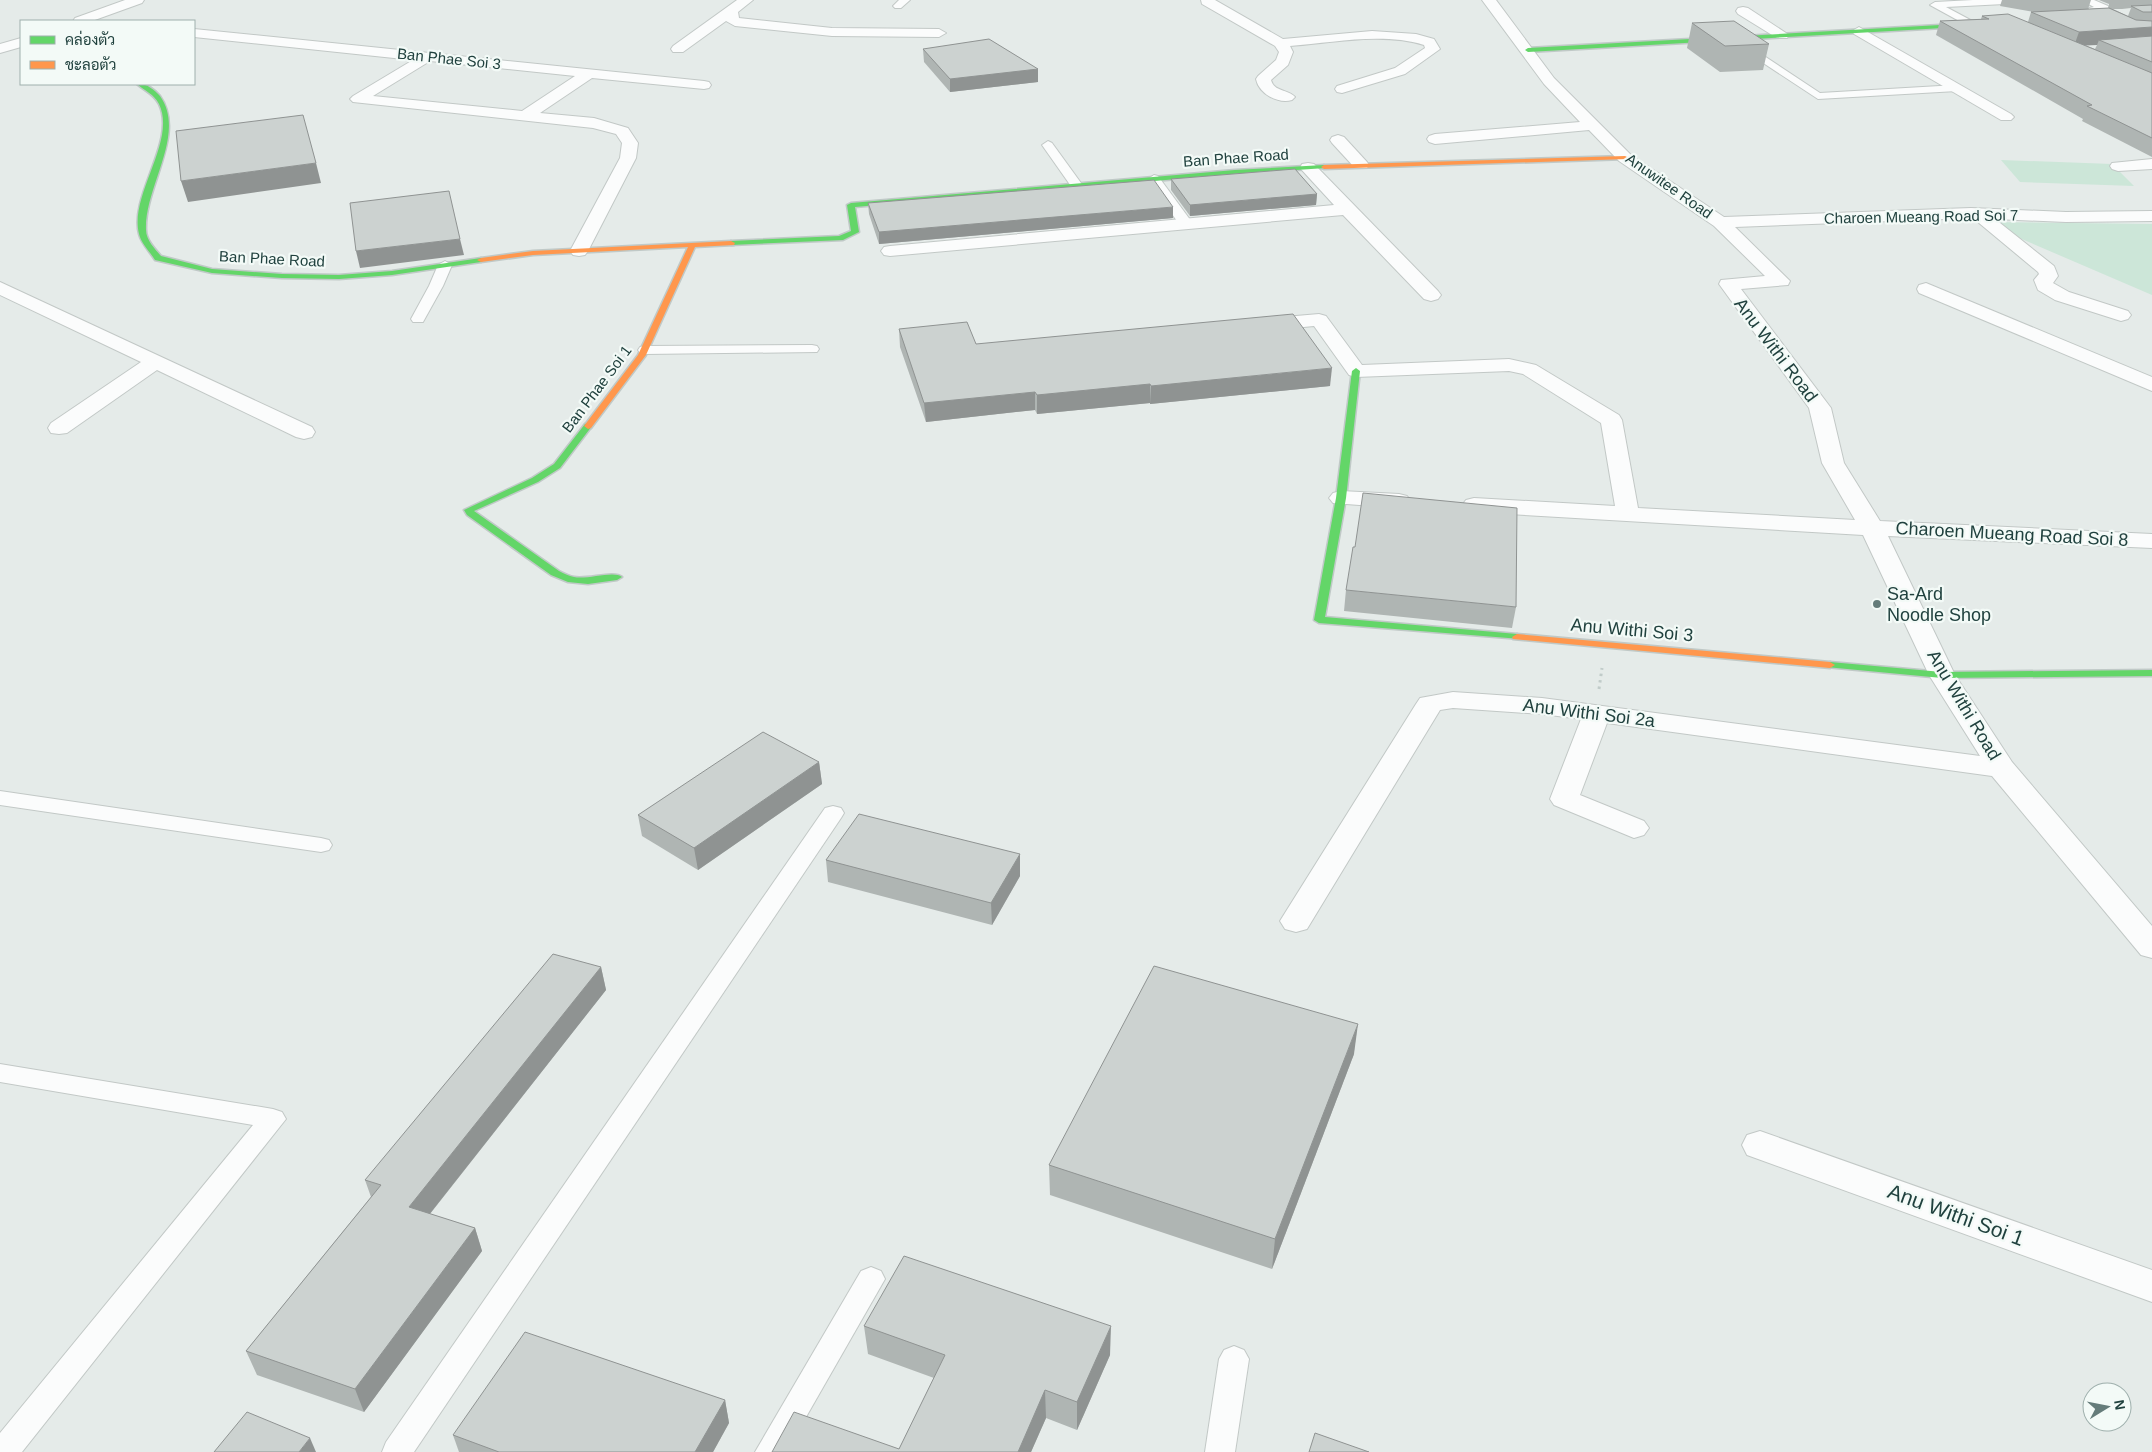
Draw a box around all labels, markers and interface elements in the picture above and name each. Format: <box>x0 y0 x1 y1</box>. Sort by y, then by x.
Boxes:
legend <box>20 20 195 85</box>
text: คล่องตัว <box>65 30 115 48</box>
street label: Ban Phae Soi 3 <box>396 45 502 72</box>
text: ชะลอตัว <box>65 56 116 73</box>
street label: Ban Phae Road <box>1183 145 1289 170</box>
street label: Anuwitee Road <box>1623 149 1716 222</box>
street label: Charoen Mueang Road Soi 7 <box>1824 206 2018 227</box>
street label: Ban Phae Road <box>219 247 325 270</box>
street label: Anu Withi Road <box>1730 294 1822 406</box>
street label: Ban Phae Soi 1 <box>558 342 635 435</box>
street label: Charoen Mueang Road Soi 8 <box>1895 518 2129 550</box>
place label: Sa-Ard Noodle Shop <box>1887 584 1991 625</box>
marker: Sa-Ard Noodle Shop <box>1871 598 1883 610</box>
street label: Anu Withi Soi 3 <box>1570 615 1694 645</box>
street label: Anu Withi Road <box>1923 646 2005 764</box>
street label: Anu Withi Soi 2a <box>1522 695 1657 731</box>
street label: Anu Withi Soi 1 <box>1885 1179 2028 1250</box>
north arrow <box>2082 1382 2132 1432</box>
text: N <box>2111 1398 2129 1411</box>

